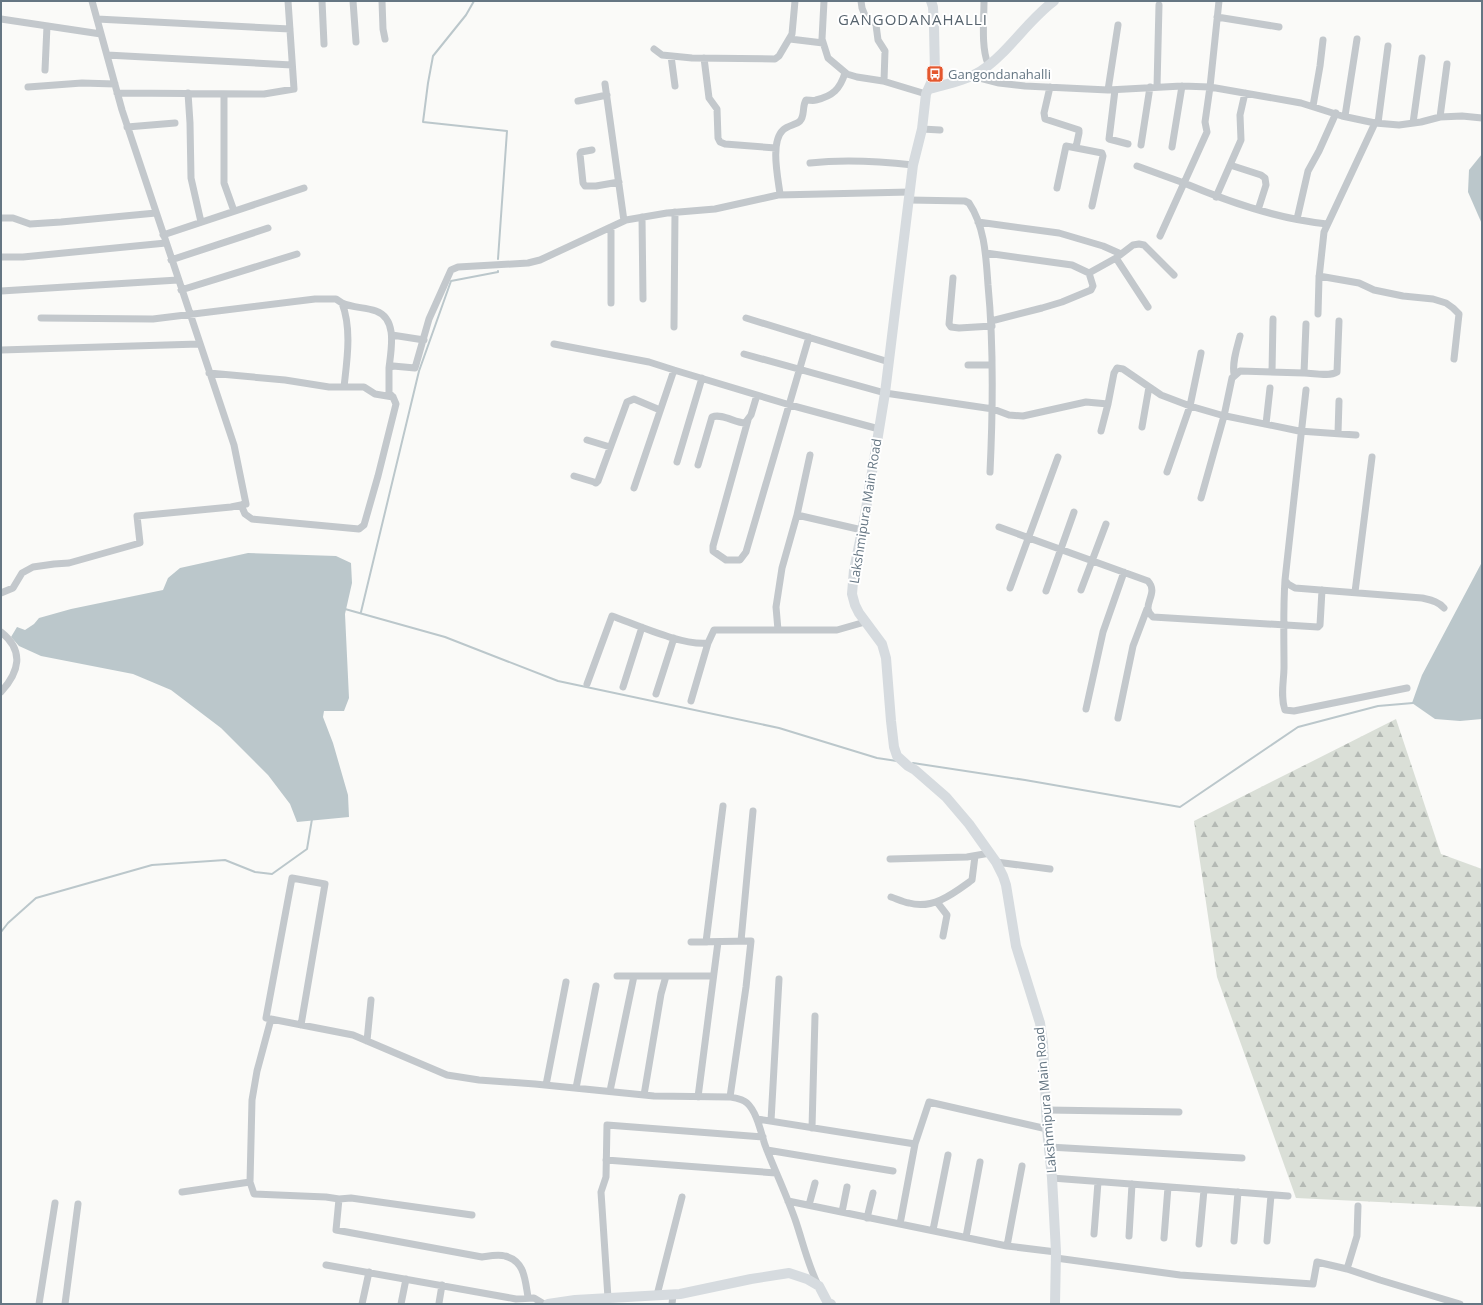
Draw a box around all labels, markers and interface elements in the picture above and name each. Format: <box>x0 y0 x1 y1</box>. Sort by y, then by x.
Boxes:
district label: GANGODANAHALLI <box>838 9 988 29</box>
bus stop icon: Gangondanahalli <box>925 64 945 84</box>
place label: Gangondanahalli <box>948 65 1051 83</box>
street label: Lakshmipura Main Road <box>845 437 885 585</box>
street label: Lakshmipura Main Road <box>1030 1026 1060 1174</box>

